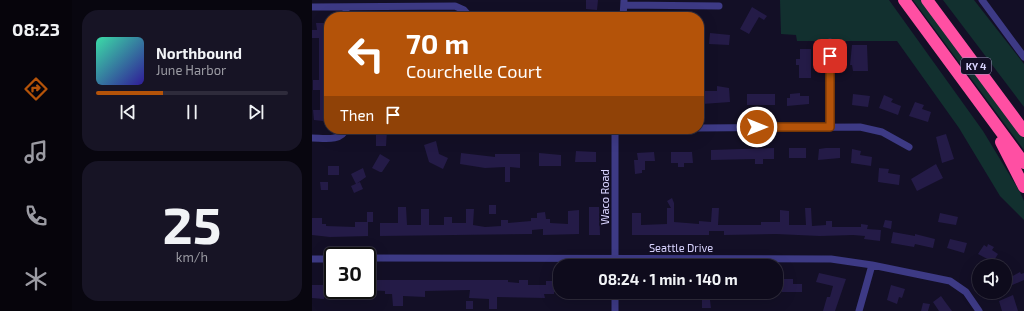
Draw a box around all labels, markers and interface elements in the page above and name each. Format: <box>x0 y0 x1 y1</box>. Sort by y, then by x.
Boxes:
text: 08:23 <box>12 18 60 40</box>
text: 70 m <box>406 26 469 60</box>
icon: left <box>340 28 392 80</box>
pin <box>813 39 847 73</box>
text: Northbound <box>156 44 242 62</box>
icon: arrive <box>819 45 841 67</box>
road number: KY 4 <box>961 58 991 74</box>
text: Courchelle Court <box>406 60 542 82</box>
text: June Harbor <box>156 62 226 78</box>
icon: directions <box>22 75 50 103</box>
icon: previous <box>117 101 139 123</box>
icon: pause <box>181 101 203 123</box>
icon: next <box>245 101 267 123</box>
icon: arrive <box>382 104 404 126</box>
text: Then <box>340 106 374 124</box>
position arrow <box>736 106 778 148</box>
icon: music <box>22 138 50 166</box>
street label: Waco Road <box>598 169 611 225</box>
text: 25 <box>163 192 221 254</box>
icon: phone <box>22 202 50 230</box>
street label: Seattle Drive <box>649 241 713 254</box>
speed limit sign: 30 <box>324 247 376 299</box>
text: km/h <box>176 249 208 265</box>
map controls <box>972 259 1012 299</box>
button: sound <box>972 259 1012 299</box>
icon: climate <box>22 265 50 293</box>
text: 08:24 · 1 min · 140 m <box>598 270 738 288</box>

